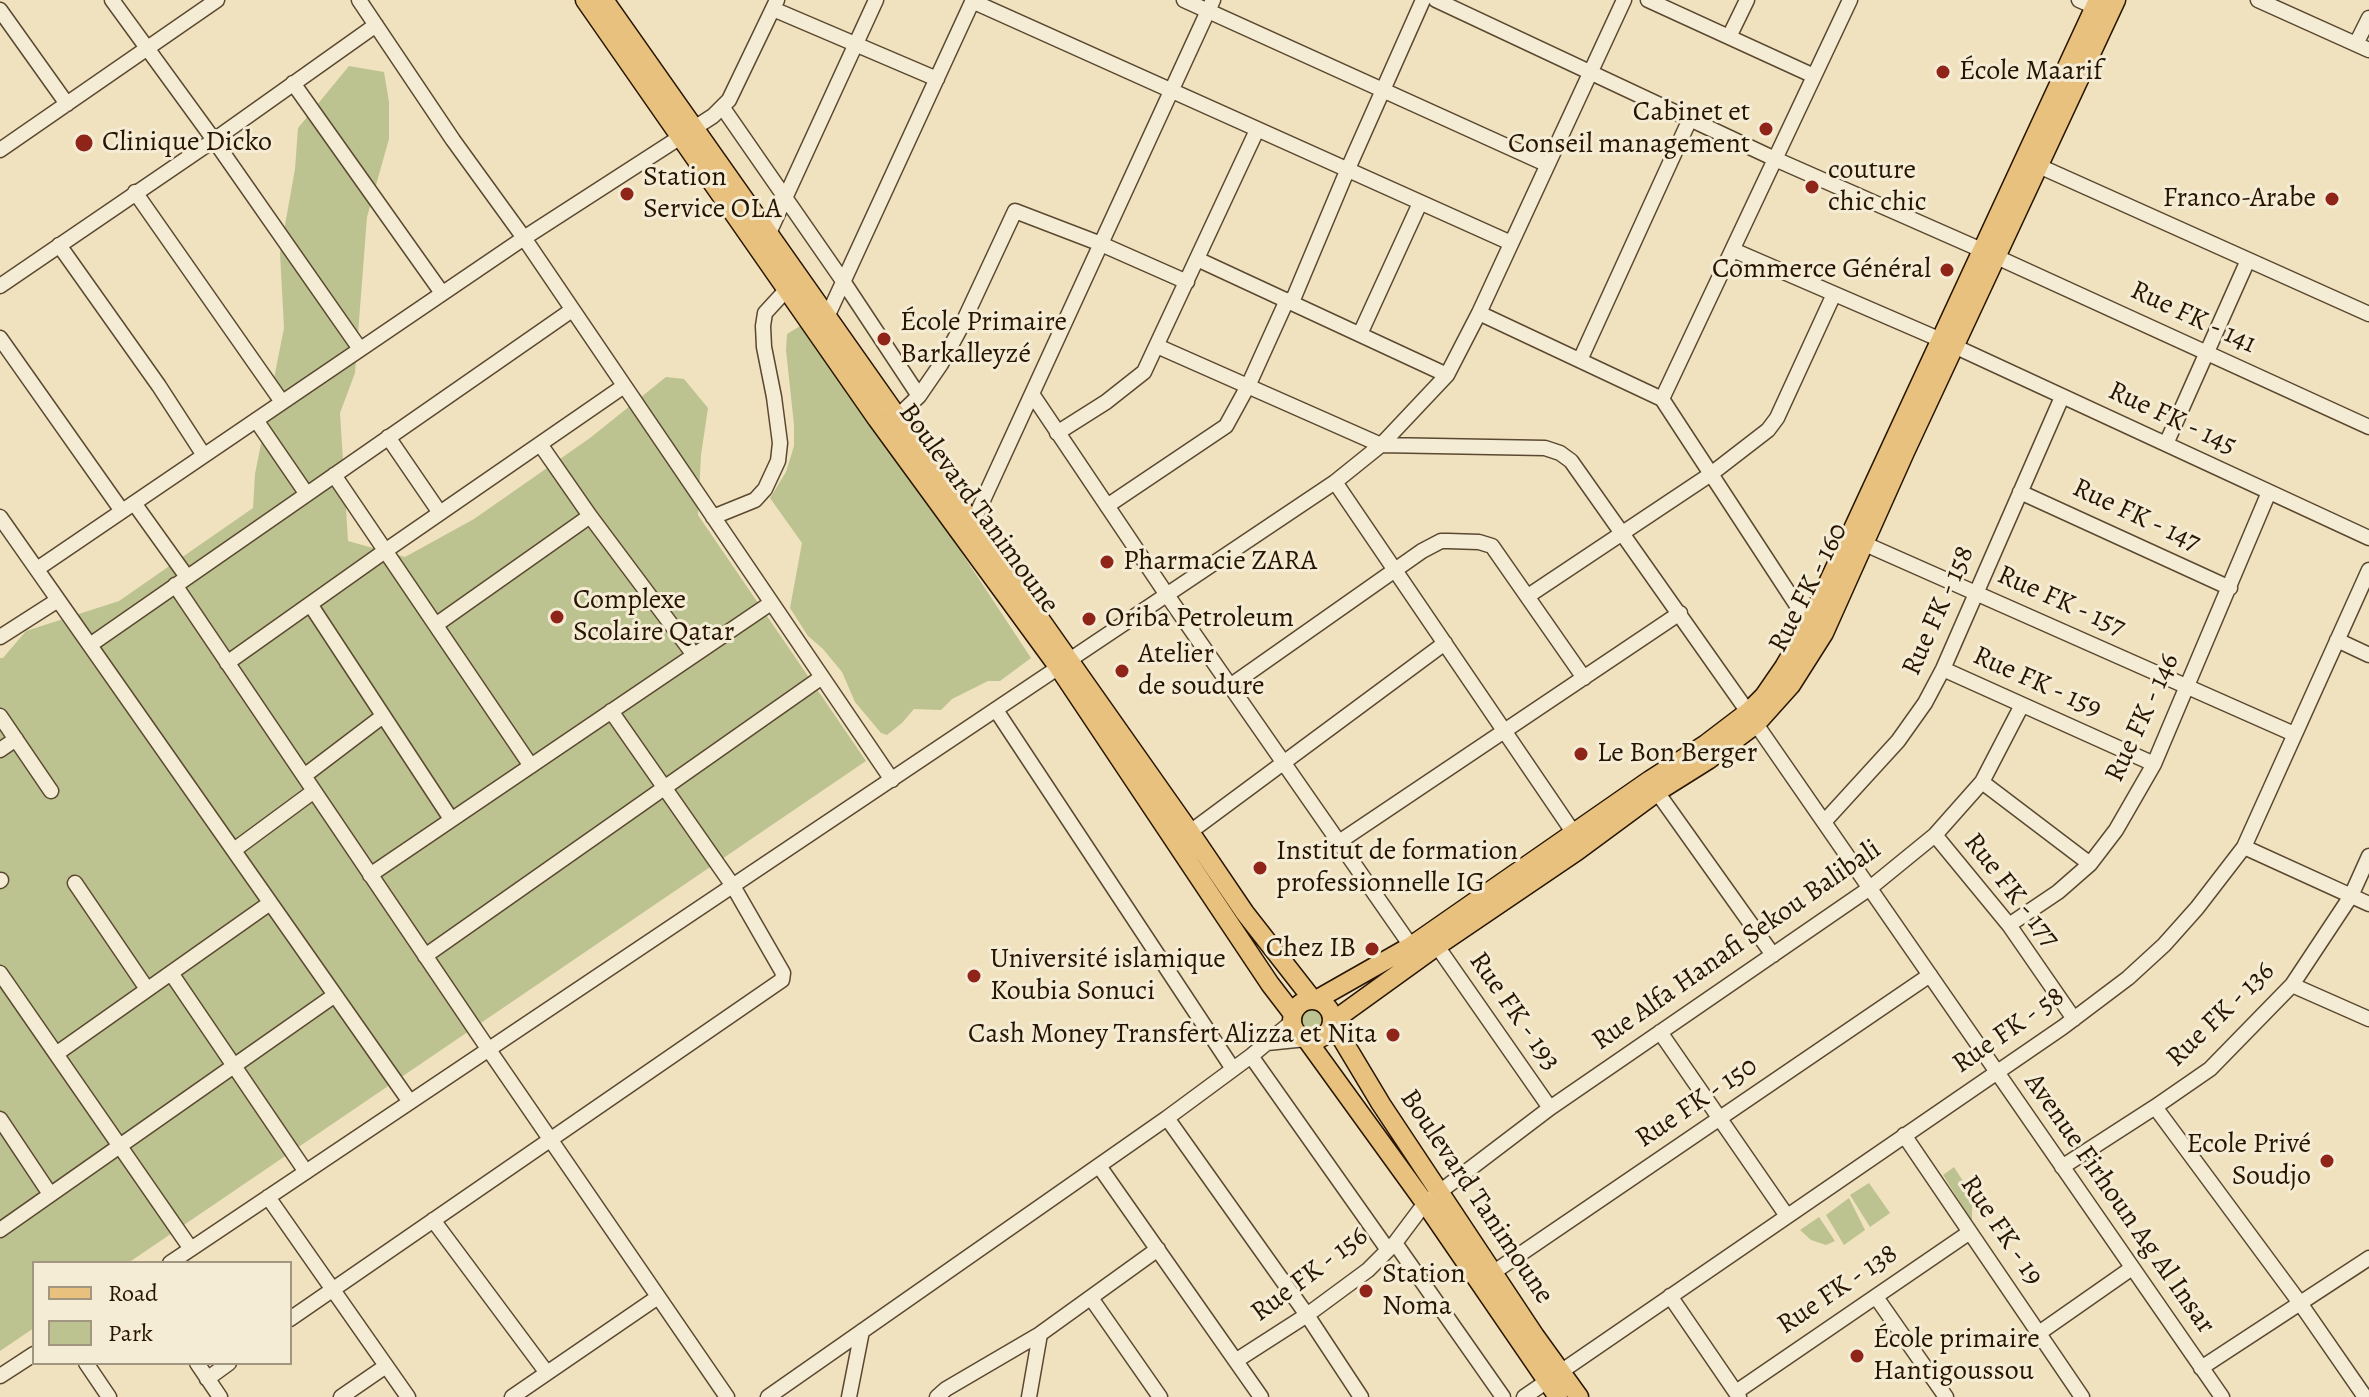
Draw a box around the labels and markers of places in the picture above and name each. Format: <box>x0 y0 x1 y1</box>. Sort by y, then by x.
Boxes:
place label: École Maarif <box>1959 55 2103 89</box>
marker: École Maarif <box>1934 63 1952 81</box>
place label: Cabinet et Conseil management <box>1508 96 1750 162</box>
marker: Cabinet et Conseil management <box>1757 120 1775 138</box>
place label: Clinique Dicko <box>102 126 272 160</box>
marker: Clinique Dicko <box>73 132 95 154</box>
place label: couture chic chic <box>1828 154 1927 220</box>
place label: Station Service OLA <box>643 161 781 227</box>
marker: couture chic chic <box>1803 178 1821 196</box>
place label: Franco-Arabe <box>2163 182 2316 216</box>
marker: Station Service OLA <box>618 185 636 203</box>
marker: Franco-Arabe <box>2323 190 2341 208</box>
place label: Commerce Général <box>1712 253 1931 287</box>
marker: Commerce Général <box>1938 261 1956 279</box>
place label: École Primaire Barkalleyzé <box>900 306 1067 372</box>
marker: École Primaire Barkalleyzé <box>875 330 893 348</box>
place label: Pharmacie ZARA <box>1123 545 1317 579</box>
marker: Pharmacie ZARA <box>1098 553 1116 571</box>
place label: Complexe Scolaire Qatar <box>573 584 735 650</box>
place label: Oriba Petroleum <box>1105 602 1294 636</box>
marker: Complexe Scolaire Qatar <box>548 608 566 626</box>
marker: Oriba Petroleum <box>1080 610 1098 628</box>
place label: Atelier de soudure <box>1138 638 1265 704</box>
marker: Atelier de soudure <box>1113 662 1131 680</box>
place label: Le Bon Berger <box>1597 737 1758 771</box>
marker: Le Bon Berger <box>1572 745 1590 763</box>
place label: Institut de formation professionnelle IG <box>1276 835 1518 901</box>
marker: Institut de formation professionnelle IG <box>1251 859 1269 877</box>
place label: Chez IB <box>1266 932 1356 966</box>
marker: Chez IB <box>1363 940 1381 958</box>
place label: Université islamique Koubia Sonuci <box>990 943 1226 1009</box>
marker: Université islamique Koubia Sonuci <box>965 967 983 985</box>
place label: Cash Money Transfert Alizza et Nita <box>968 1018 1377 1052</box>
marker: Cash Money Transfert Alizza et Nita <box>1384 1026 1402 1044</box>
place label: Ecole Privé Soudjo <box>2187 1128 2311 1194</box>
marker: Ecole Privé Soudjo <box>2318 1152 2336 1170</box>
place label: Station Noma <box>1382 1258 1466 1324</box>
marker: Station Noma <box>1357 1282 1375 1300</box>
place label: École primaire Hantigoussou <box>1873 1323 2040 1389</box>
marker: École primaire Hantigoussou <box>1848 1347 1866 1365</box>

